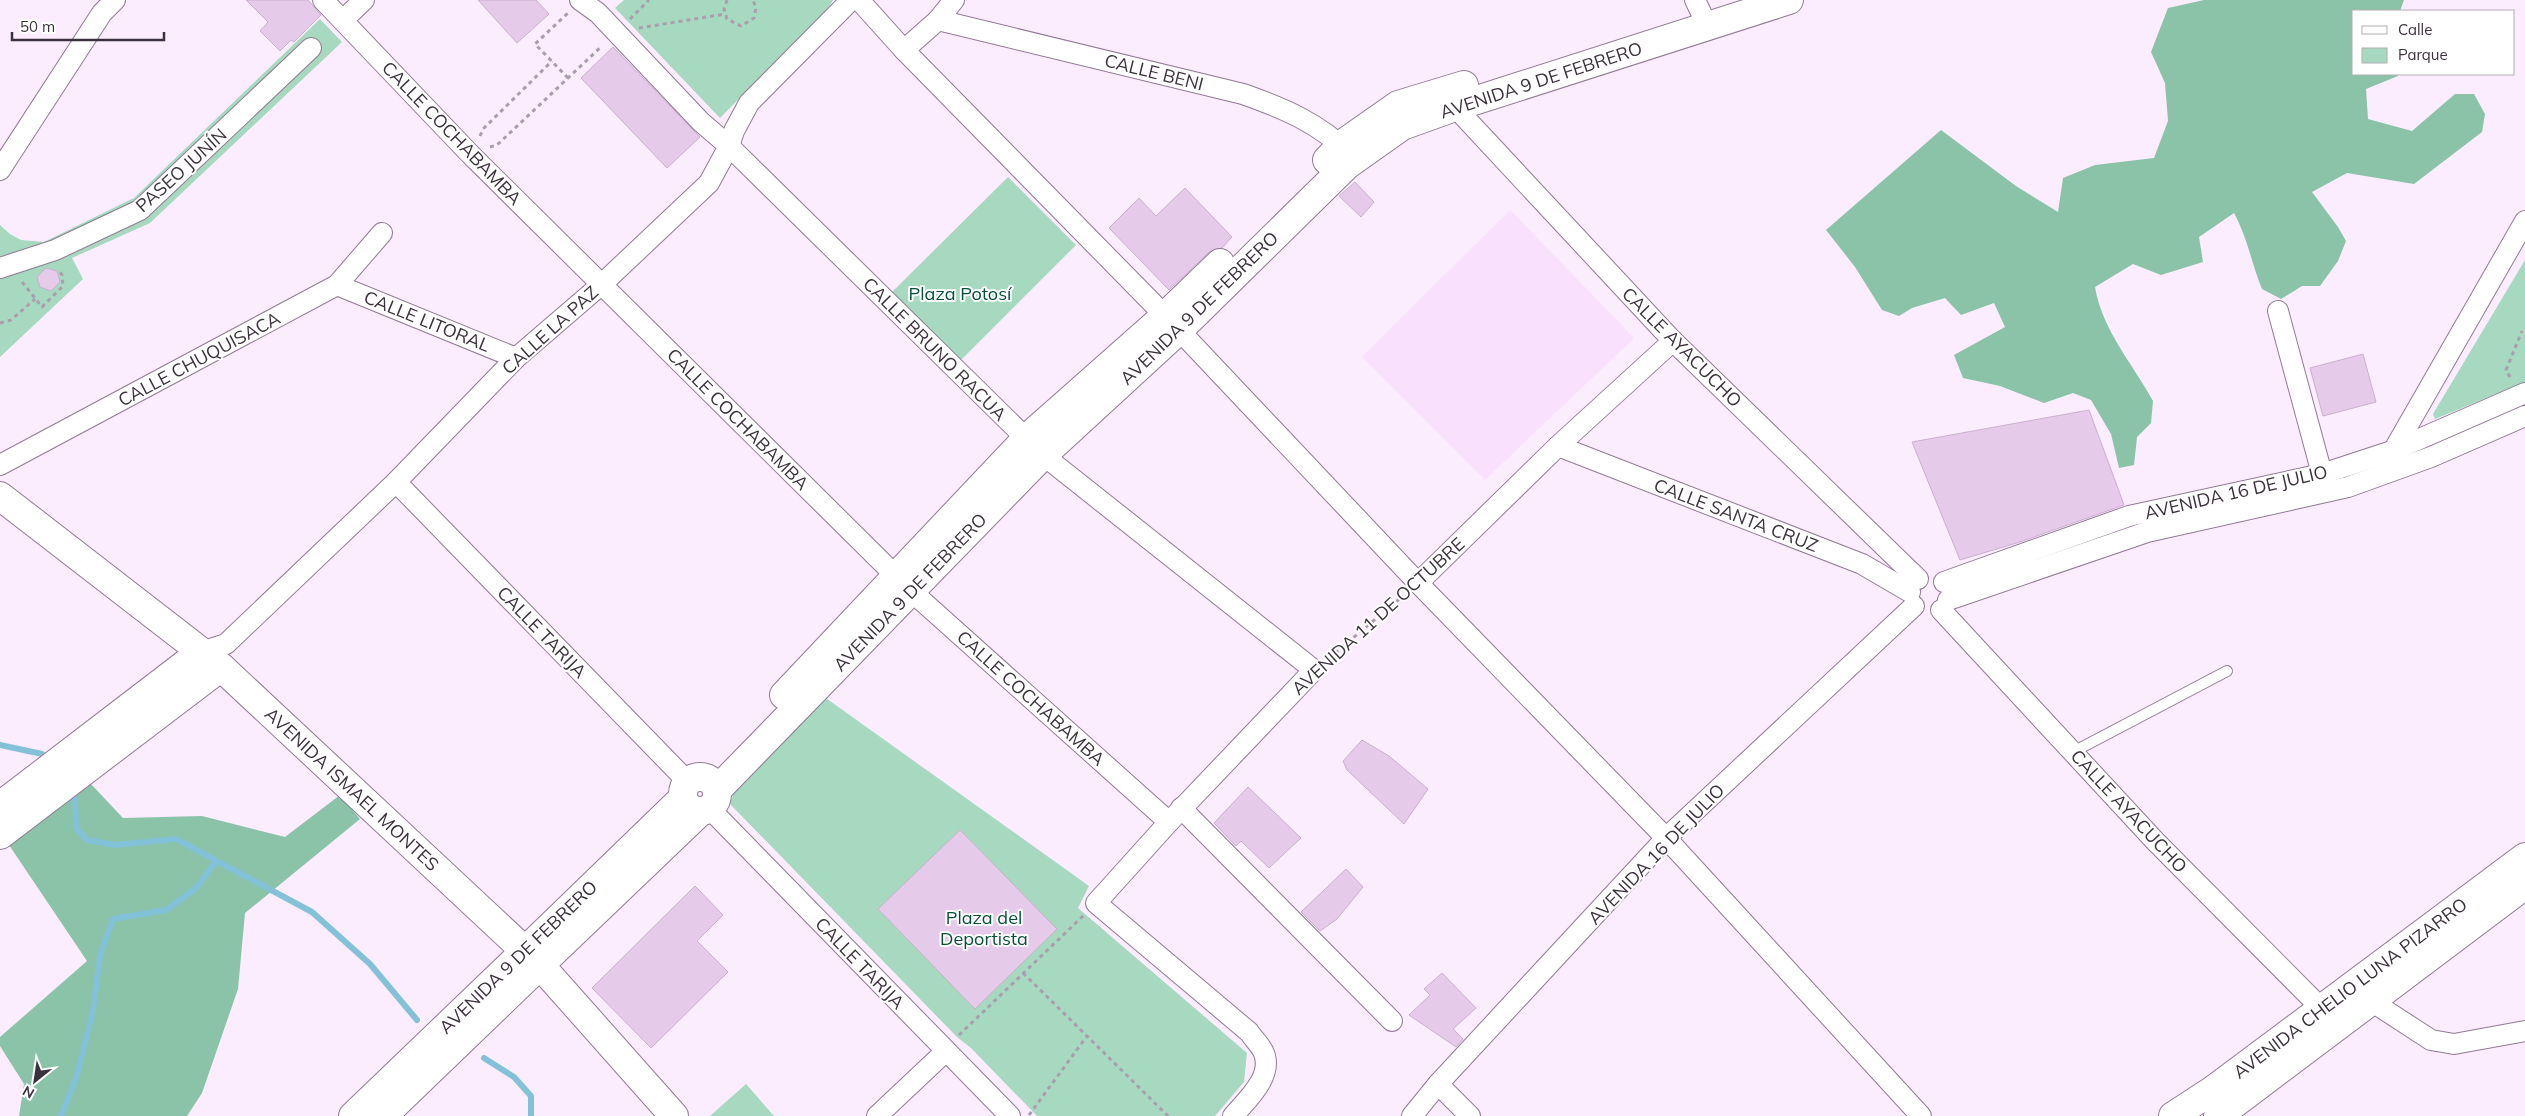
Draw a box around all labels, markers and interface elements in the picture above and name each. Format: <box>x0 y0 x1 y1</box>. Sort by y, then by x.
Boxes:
scale bar <box>12 10 165 42</box>
legend <box>2352 10 2515 75</box>
text: 50 m <box>20 17 55 36</box>
text: Calle <box>2398 20 2432 39</box>
street label: AVENIDA 9 DE FEBRERO <box>1437 36 1645 124</box>
text: Parque <box>2398 45 2448 64</box>
street label: CALLE BENI <box>1102 49 1206 95</box>
street label: CALLE COCHABAMBA <box>377 56 527 210</box>
street label: PASEO JUNÍN <box>131 123 231 217</box>
street label: AVENIDA 9 DE FEBRERO <box>1115 226 1283 390</box>
street label: CALLE BRUNO RACUA <box>858 272 1012 426</box>
street label: CALLE LA PAZ <box>497 281 603 379</box>
park label: Plaza Potosí <box>909 282 1013 305</box>
street label: CALLE AYACUCHO <box>1617 282 1747 412</box>
street label: CALLE LITORAL <box>361 285 494 357</box>
street label: CALLE CHUQUISACA <box>114 306 284 412</box>
street label: CALLE COCHABAMBA <box>662 343 814 495</box>
street label: AVENIDA 16 DE JULIO <box>2142 460 2330 524</box>
street label: CALLE SANTA CRUZ <box>1651 473 1822 557</box>
street label: AVENIDA 9 DE FEBRERO <box>828 508 992 676</box>
street label: AVENIDA 11 DE OCTUBRE <box>1287 532 1469 700</box>
street label: CALLE TARIJA <box>492 581 592 683</box>
street label: CALLE COCHABAMBA <box>952 625 1110 771</box>
street label: AVENIDA ISMAEL MONTES <box>260 702 444 876</box>
street label: CALLE AYACUCHO <box>2066 745 2192 877</box>
street label: AVENIDA 16 DE JULIO <box>1583 779 1729 929</box>
street label: AVENIDA 9 DE FEBRERO <box>434 875 602 1039</box>
street label: AVENIDA CHELIO LUNA PIZARRO <box>2228 892 2472 1084</box>
park label: Plaza del Deportista <box>940 906 1028 950</box>
street label: CALLE TARIJA <box>810 912 910 1014</box>
north arrow <box>10 1056 60 1106</box>
text: N <box>19 1082 38 1103</box>

